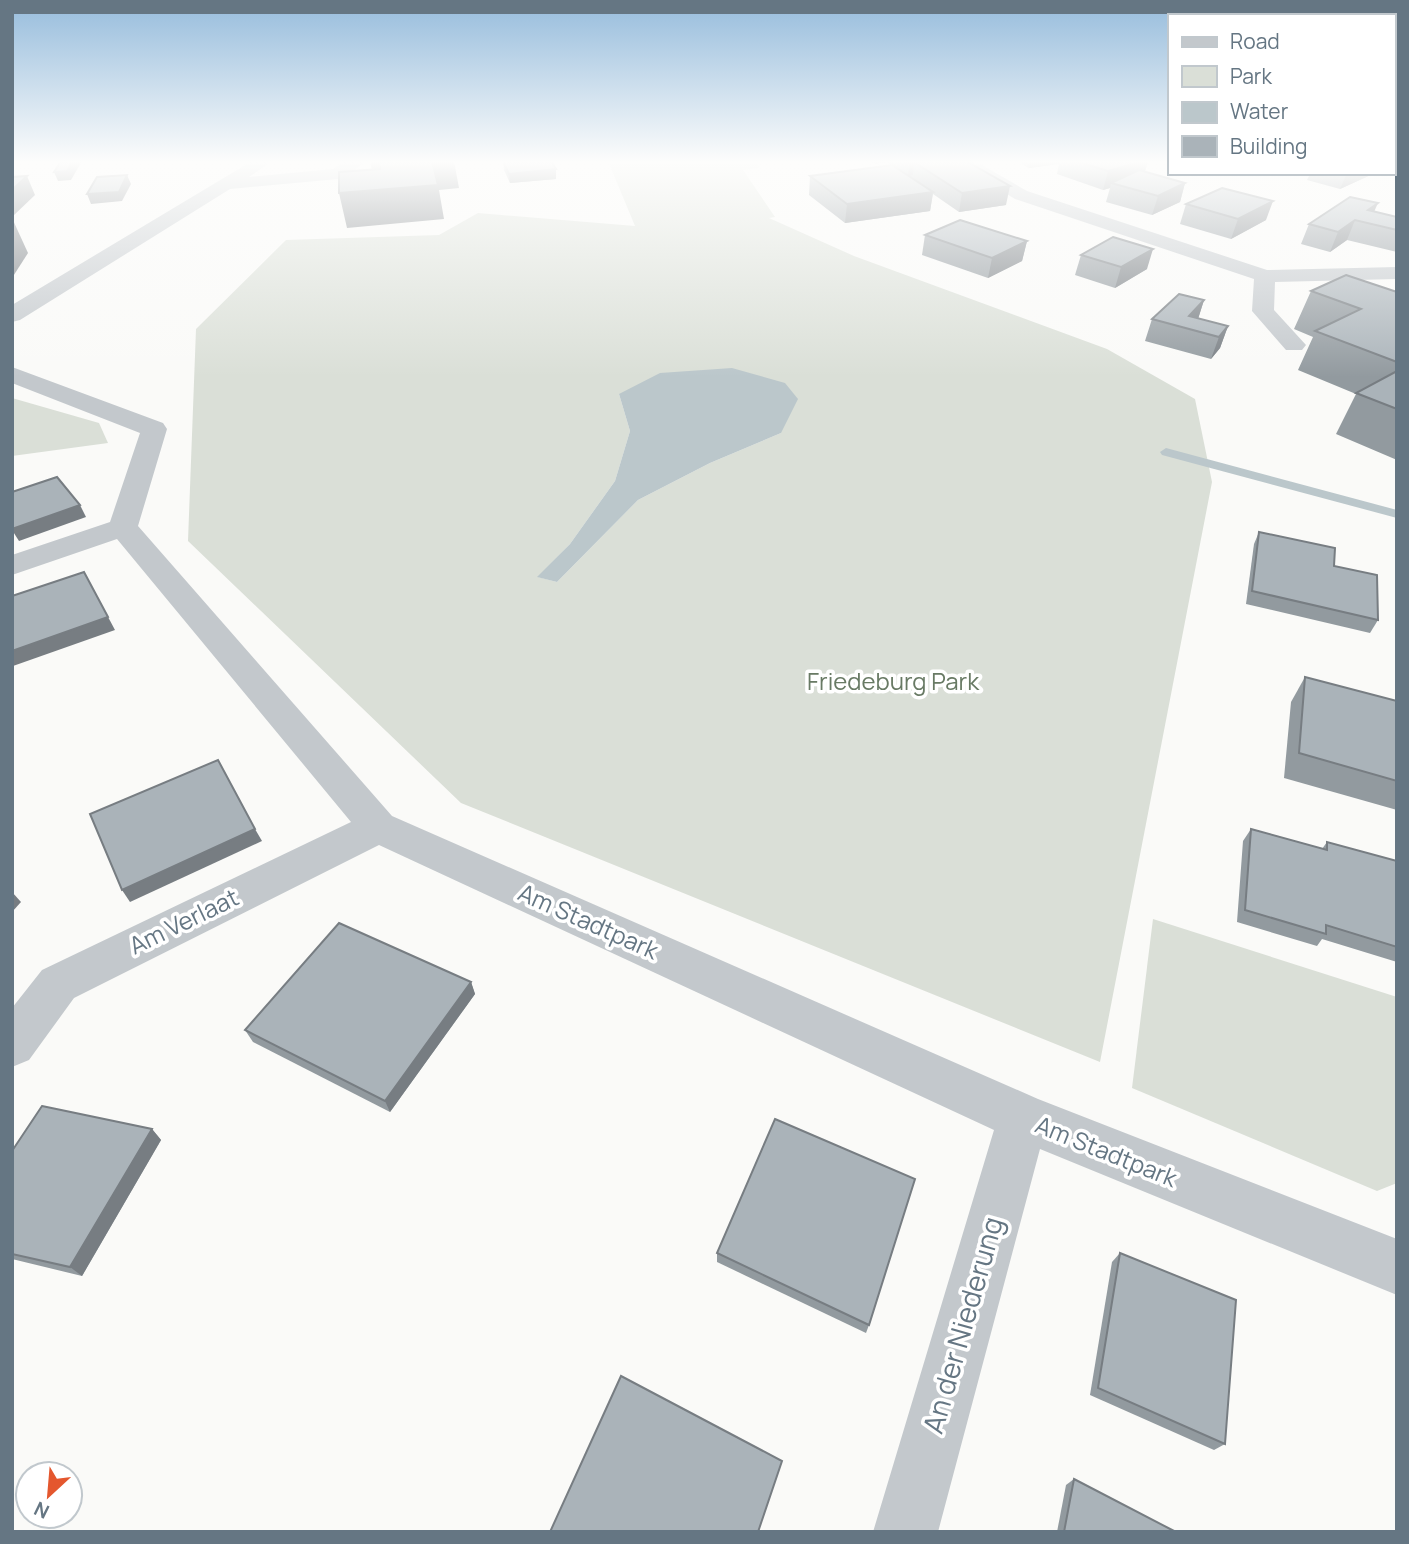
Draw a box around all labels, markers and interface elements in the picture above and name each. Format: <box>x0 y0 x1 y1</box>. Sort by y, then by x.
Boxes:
legend <box>1168 14 1395 175</box>
text: Road <box>1230 27 1280 55</box>
text: Park <box>1230 62 1272 90</box>
text: Water <box>1230 97 1289 125</box>
text: Building <box>1230 132 1307 160</box>
park label: Friedeburg Park <box>807 664 980 697</box>
street label: Am Stadtpark <box>513 875 665 967</box>
street label: Am Verlaat <box>123 880 244 961</box>
street label: Am Stadtpark <box>1031 1107 1183 1194</box>
street label: An der Niederung <box>913 1212 1011 1437</box>
north arrow <box>14 1460 84 1530</box>
text: N <box>30 1496 53 1525</box>

